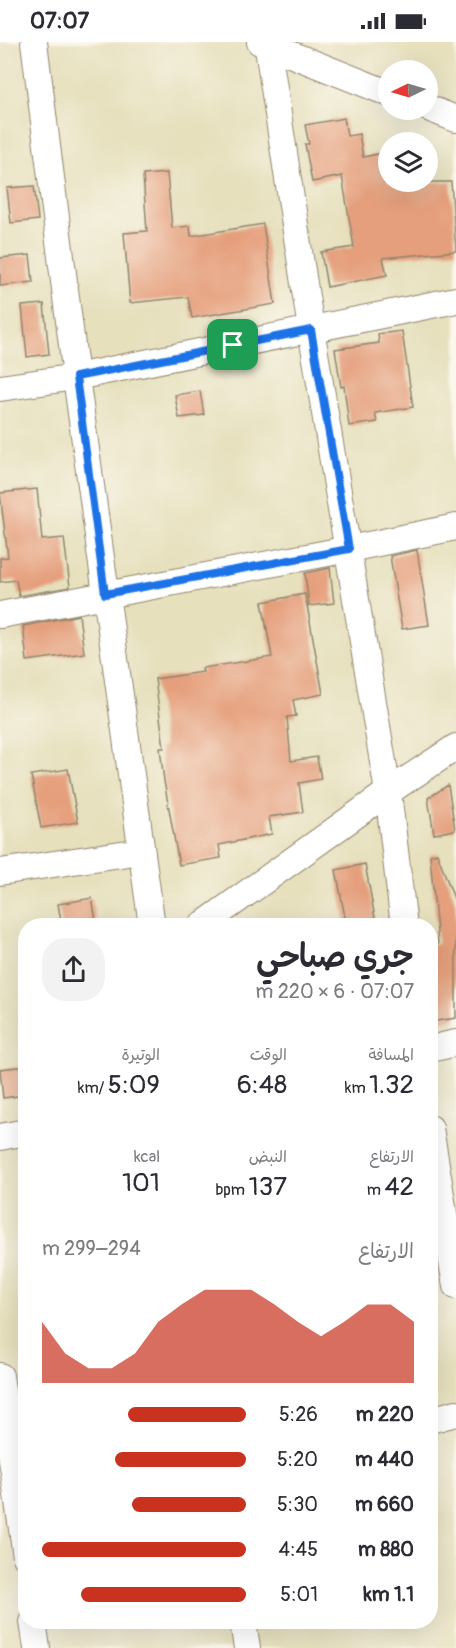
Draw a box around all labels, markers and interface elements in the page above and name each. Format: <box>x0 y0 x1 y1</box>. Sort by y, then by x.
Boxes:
text: 07:07 <box>30 7 89 35</box>
north arrow <box>378 60 438 120</box>
map controls <box>378 60 438 192</box>
button: layers <box>378 132 438 192</box>
pin <box>207 319 258 370</box>
icon: arrive <box>216 328 249 361</box>
text: جري صباحي <box>256 936 414 977</box>
button: share <box>42 938 105 1001</box>
text: 07:07 · 6 × 220 m <box>256 979 414 1004</box>
text: الوتيرة <box>121 1045 160 1065</box>
text: الوقت <box>250 1045 287 1065</box>
text: المسافة <box>368 1045 414 1065</box>
text: 5:09 <box>108 1069 160 1101</box>
text: 6:48 <box>237 1069 287 1101</box>
text: 1.32 <box>369 1069 414 1101</box>
text: /km <box>78 1078 108 1098</box>
text: km <box>345 1078 369 1098</box>
text: kcal <box>134 1147 160 1167</box>
text: النبض <box>249 1147 287 1167</box>
text: الارتفاع <box>369 1147 414 1167</box>
text: 101 <box>122 1167 160 1199</box>
text: 137 <box>249 1171 287 1203</box>
text: 42 <box>384 1171 414 1203</box>
text: bpm <box>215 1180 249 1200</box>
text: m <box>367 1180 384 1200</box>
text: 294–299 m <box>42 1236 141 1261</box>
text: الارتفاع <box>358 1239 414 1264</box>
text: 5:26 <box>279 1402 318 1427</box>
text: 220 m <box>356 1402 414 1427</box>
text: 5:20 <box>277 1447 318 1472</box>
text: 440 m <box>355 1447 414 1472</box>
text: 5:30 <box>277 1492 318 1517</box>
text: 660 m <box>355 1492 414 1517</box>
text: 4:45 <box>279 1537 318 1562</box>
text: 880 m <box>358 1537 414 1562</box>
text: 5:01 <box>280 1582 318 1607</box>
text: 1.1 km <box>364 1582 414 1607</box>

